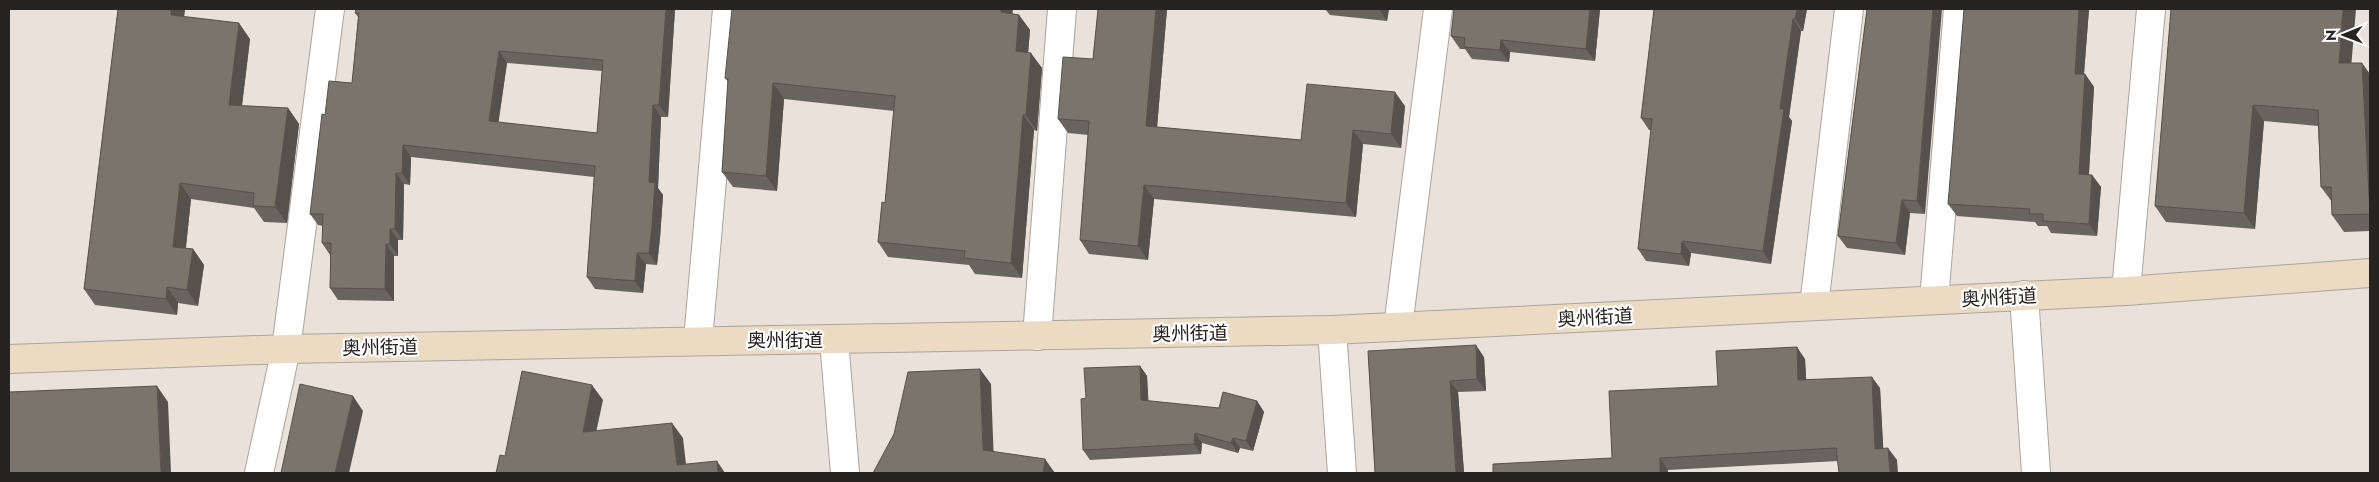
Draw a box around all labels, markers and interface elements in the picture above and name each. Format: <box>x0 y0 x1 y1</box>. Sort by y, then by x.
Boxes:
north arrow <box>2319 10 2369 60</box>
text: N <box>2321 29 2341 41</box>
street label: 奥州街道 <box>1960 282 2038 313</box>
street label: 奥州街道 <box>1556 302 1634 333</box>
street label: 奥州街道 <box>1152 319 1228 348</box>
street label: 奥州街道 <box>747 327 823 354</box>
street label: 奥州街道 <box>342 333 418 362</box>

